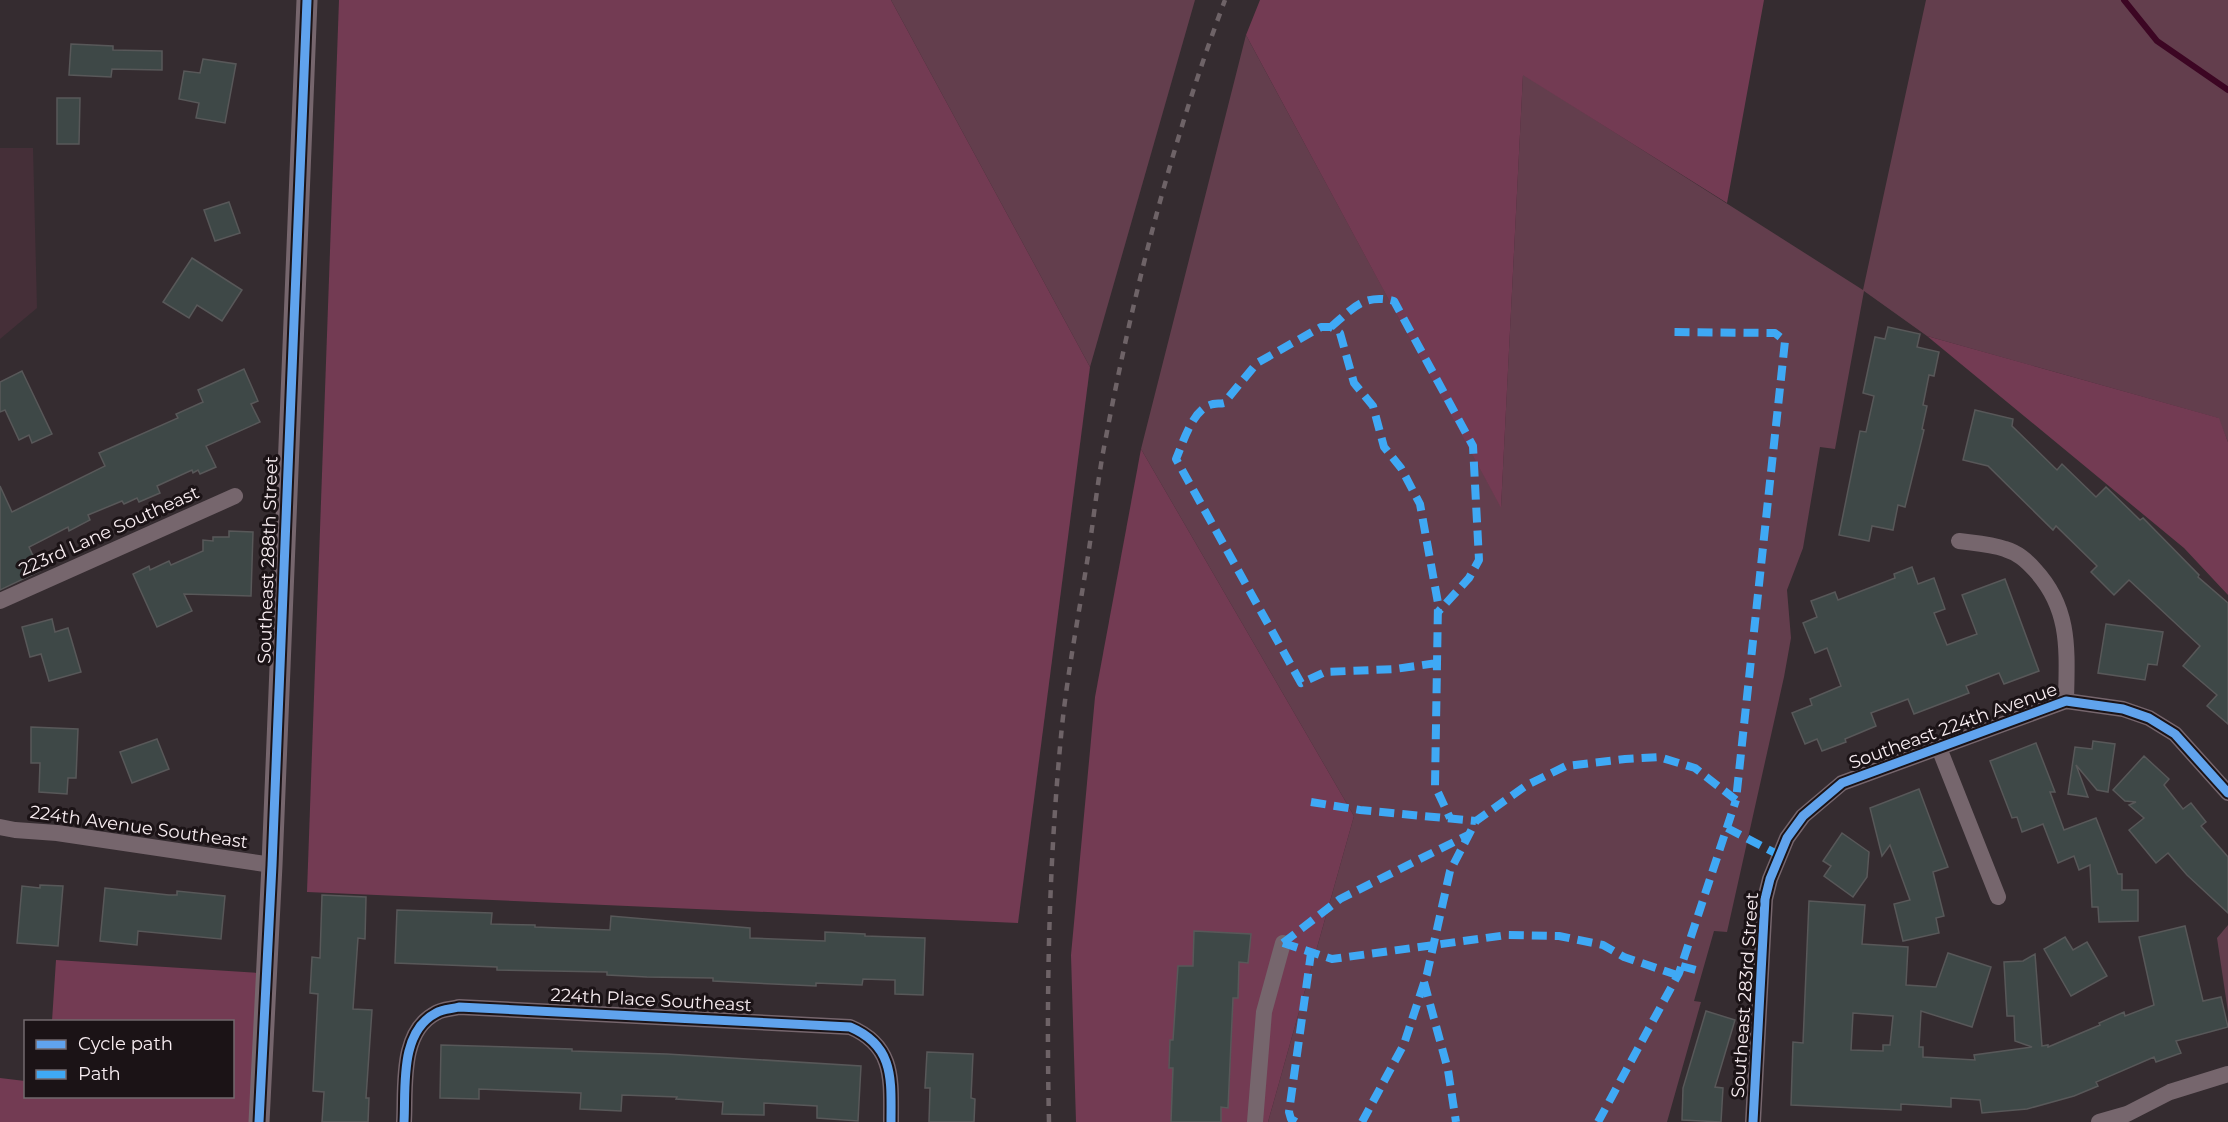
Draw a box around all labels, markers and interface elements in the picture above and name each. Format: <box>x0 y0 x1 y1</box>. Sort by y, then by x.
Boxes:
street label: Southeast 288th Street <box>253 456 283 664</box>
street label: 223rd Lane Southeast <box>16 481 202 581</box>
street label: Southeast 224th Avenue <box>1846 678 2060 774</box>
street label: 224th Avenue Southeast <box>29 801 249 853</box>
street label: Southeast 283rd Street <box>1727 891 1763 1099</box>
street label: 224th Place Southeast <box>550 984 752 1016</box>
legend <box>24 1020 234 1098</box>
text: Cycle path <box>78 1033 173 1055</box>
text: Path <box>78 1063 121 1085</box>

